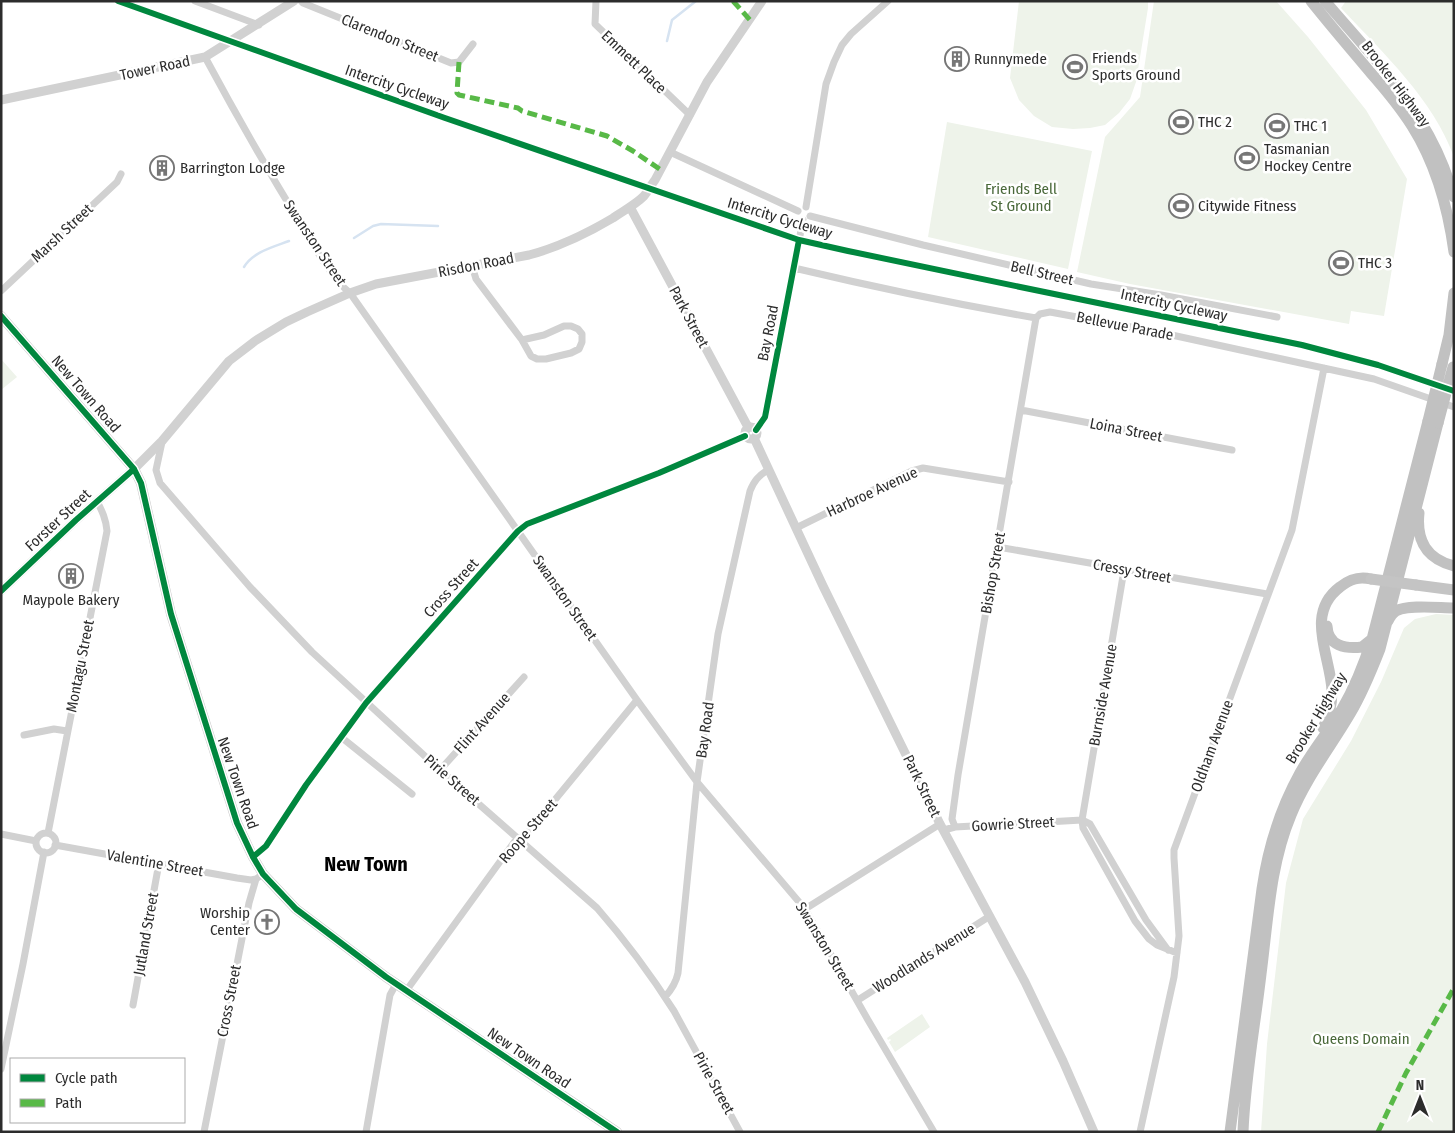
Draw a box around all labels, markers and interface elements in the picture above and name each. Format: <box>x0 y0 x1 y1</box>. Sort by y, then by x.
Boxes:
street label: Clarendon Street <box>339 10 441 66</box>
street label: Emmett Place <box>598 27 670 97</box>
street label: Brooker Highway <box>1358 37 1434 131</box>
building icon: Runnymede <box>944 46 970 72</box>
place label: Friends Sports Ground <box>1092 49 1180 84</box>
place label: Runnymede <box>974 50 1047 68</box>
street label: Tower Road <box>118 52 192 84</box>
sports icon: Friends Sports Ground <box>1062 54 1088 80</box>
street label: Intercity Cycleway <box>343 61 452 113</box>
sports icon: THC 2 <box>1168 109 1194 135</box>
place label: THC 2 <box>1198 113 1232 131</box>
sports icon: THC 1 <box>1264 113 1290 139</box>
place label: THC 1 <box>1294 117 1327 135</box>
place label: Tasmanian Hockey Centre <box>1264 140 1352 175</box>
sports icon: Tasmanian Hockey Centre <box>1234 145 1260 171</box>
building icon: Barrington Lodge <box>149 155 175 181</box>
place label: Barrington Lodge <box>180 159 285 177</box>
park label: Friends Bell St Ground <box>985 180 1057 215</box>
sports icon: Citywide Fitness <box>1168 193 1194 219</box>
street label: Intercity Cycleway <box>725 194 835 243</box>
street label: Swanston Street <box>280 197 350 289</box>
place label: Citywide Fitness <box>1198 197 1296 215</box>
street label: Marsh Street <box>27 200 97 266</box>
street label: Risdon Road <box>437 249 515 281</box>
sports icon: THC 3 <box>1328 250 1354 276</box>
place label: THC 3 <box>1358 254 1392 272</box>
street label: Bell Street <box>1009 257 1075 289</box>
street label: Park Street <box>665 283 713 351</box>
street label: Intercity Cycleway <box>1119 285 1229 325</box>
street label: Bay Road <box>754 303 782 363</box>
street label: Bellevue Parade <box>1075 308 1175 344</box>
street label: New Town Road <box>48 352 124 436</box>
street label: Loina Street <box>1088 414 1164 446</box>
street label: Harbroe Avenue <box>824 463 920 521</box>
street label: Forster Street <box>21 485 95 555</box>
street label: Bishop Street <box>977 531 1009 615</box>
street label: Swanston Street <box>529 552 601 644</box>
street label: Cross Street <box>420 555 482 621</box>
street label: Cressy Street <box>1091 555 1173 587</box>
building icon: Maypole Bakery <box>58 563 84 589</box>
place label: Maypole Bakery <box>23 591 120 609</box>
street label: Montagu Street <box>62 618 98 714</box>
street label: Burnside Avenue <box>1085 643 1121 747</box>
street label: Brooker Highway <box>1282 669 1350 767</box>
street label: Flint Avenue <box>450 689 514 757</box>
street label: Oldham Avenue <box>1187 697 1237 795</box>
street label: Bay Road <box>692 701 718 759</box>
street label: New Town Road <box>214 735 262 831</box>
street label: Pirie Street <box>420 751 484 809</box>
street label: Park Street <box>899 752 945 820</box>
street label: Roope Street <box>495 795 561 867</box>
street label: Gowrie Street <box>971 813 1055 835</box>
street label: Valentine Street <box>105 846 205 880</box>
district label: New Town <box>324 852 408 876</box>
street label: Jutland Street <box>130 891 162 977</box>
street label: Swanston Street <box>792 899 858 993</box>
place label: Worship Center <box>200 904 251 939</box>
church icon: Worship Center <box>254 909 280 935</box>
street label: Woodlands Avenue <box>870 919 978 997</box>
street label: Cross Street <box>213 963 245 1039</box>
street label: New Town Road <box>484 1024 574 1092</box>
park label: Queens Domain <box>1312 1030 1410 1048</box>
street label: Pirie Street <box>690 1049 739 1117</box>
legend <box>10 1058 185 1123</box>
text: Cycle path <box>55 1069 118 1087</box>
north arrow <box>1395 1073 1445 1123</box>
text: N <box>1416 1077 1424 1094</box>
text: Path <box>55 1094 82 1112</box>

